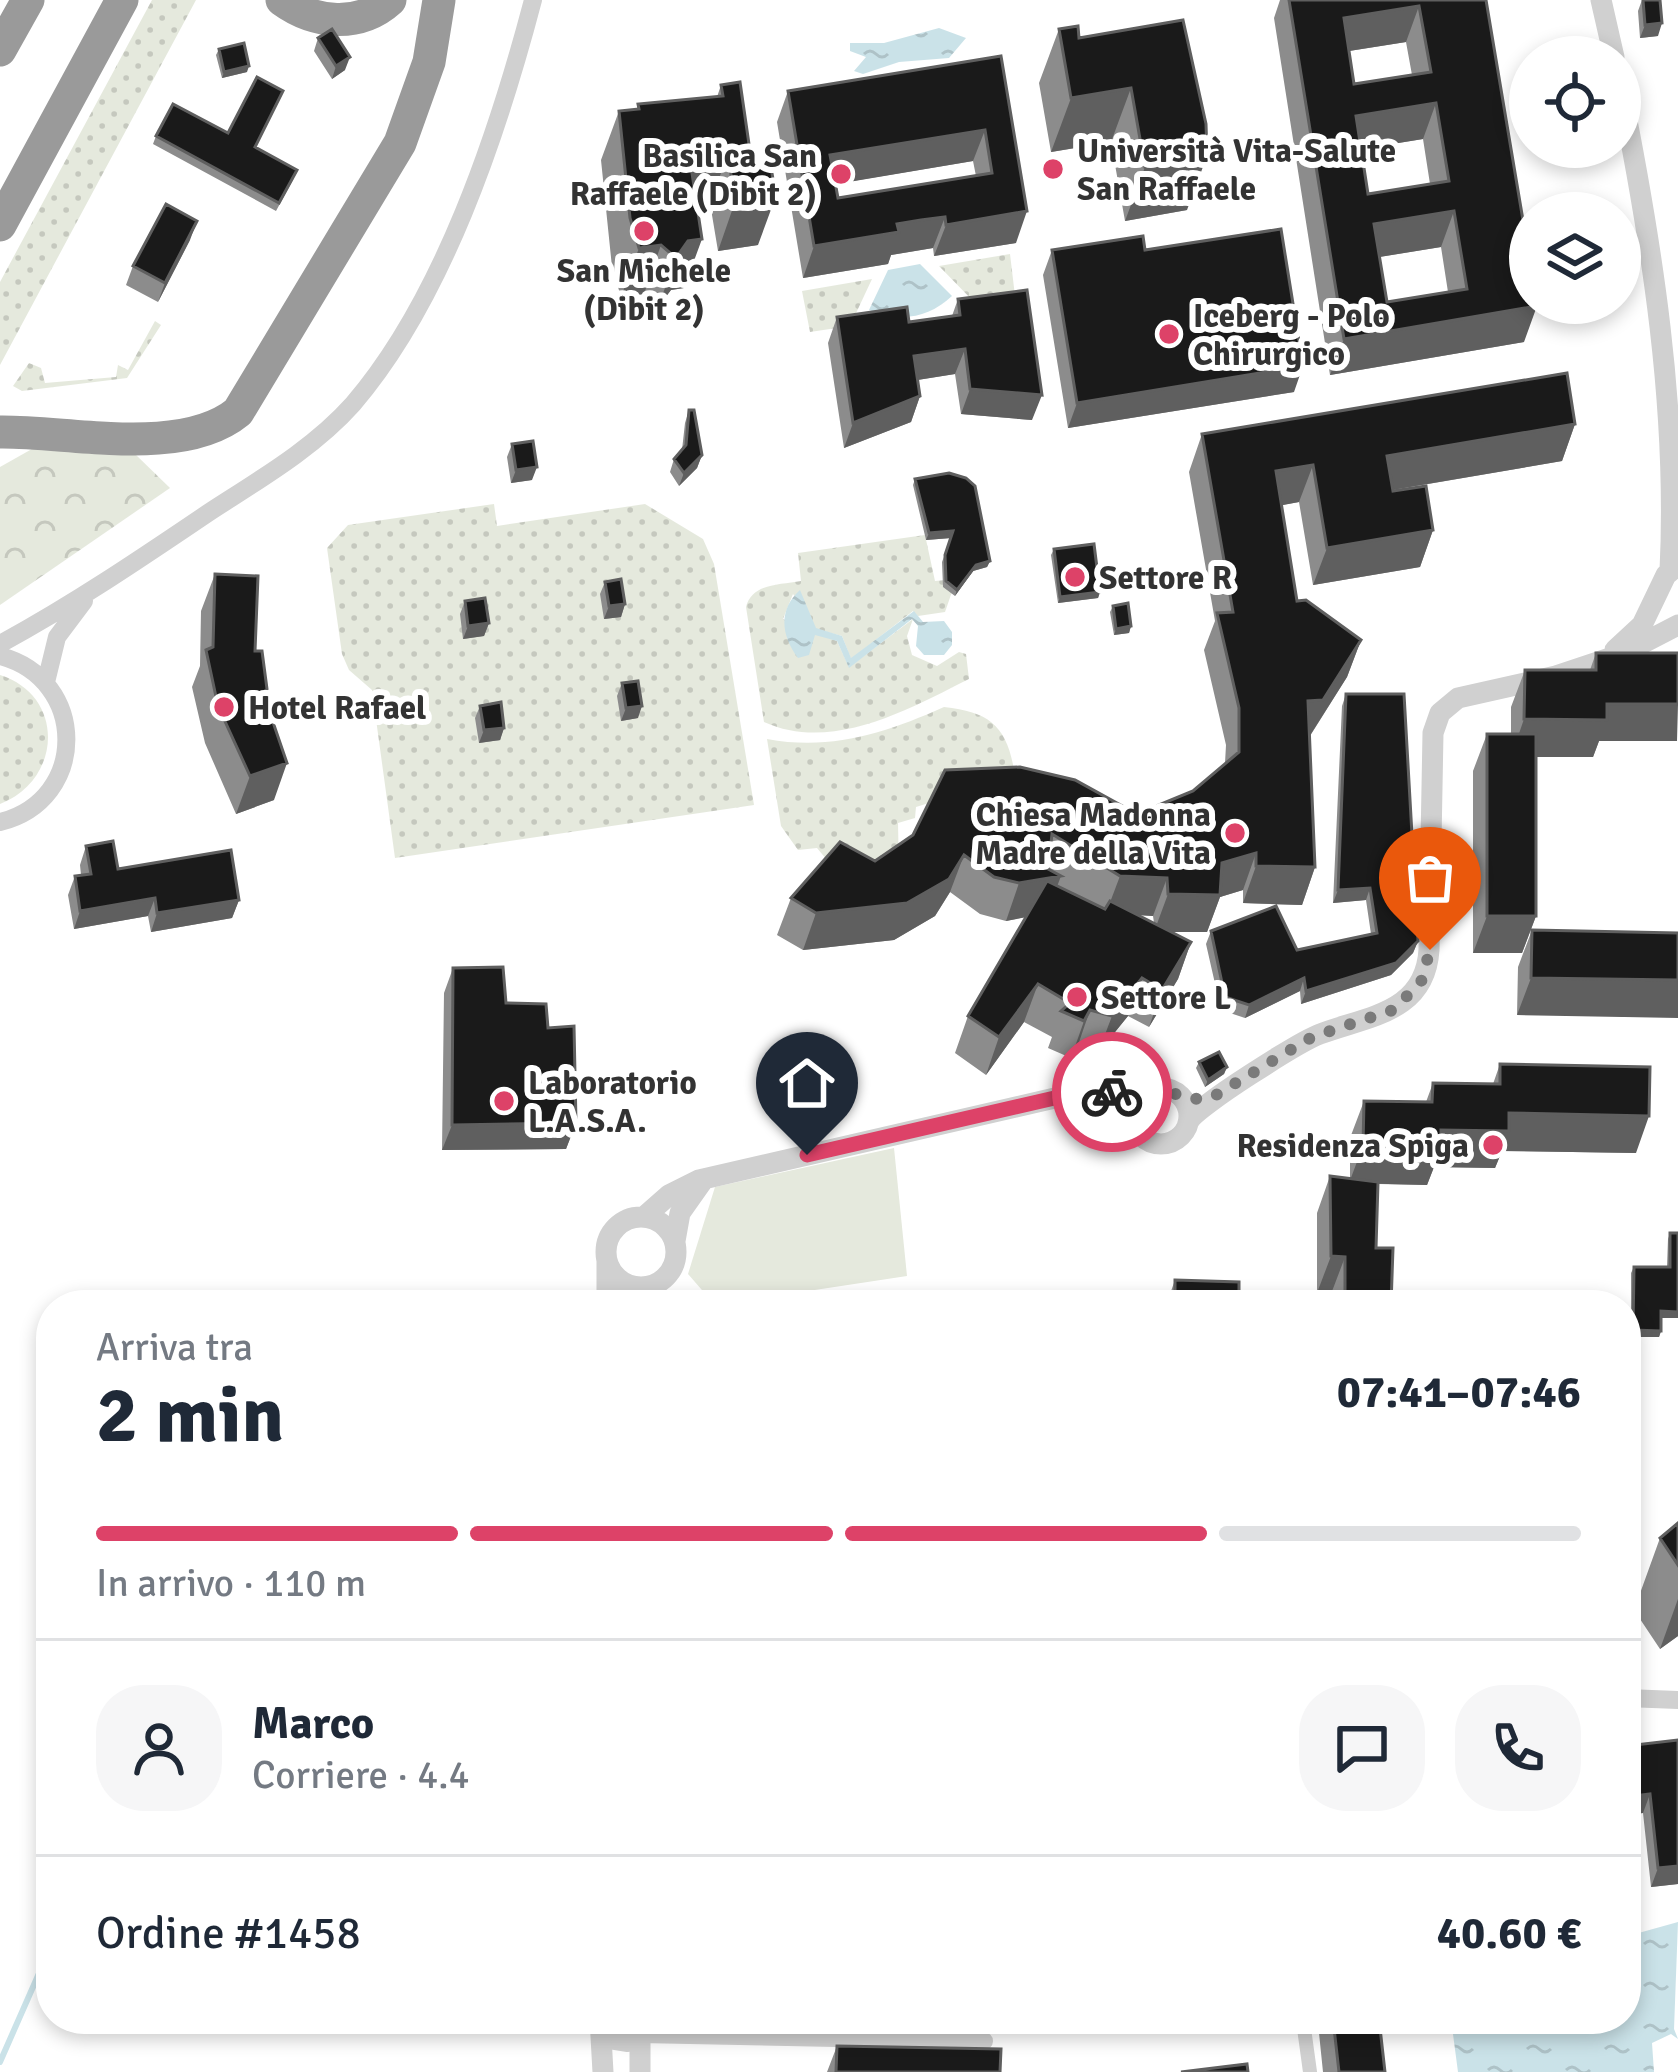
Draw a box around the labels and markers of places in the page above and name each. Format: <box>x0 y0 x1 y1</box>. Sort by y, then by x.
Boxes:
place label: Università Vita-Salute San Raffaele <box>1077 131 1396 210</box>
place label: Basilica San Raffaele (Dibit 2) <box>570 136 817 215</box>
marker: Università Vita-Salute San Raffaele <box>1040 156 1066 182</box>
marker: Basilica San Raffaele (Dibit 2) <box>828 161 854 187</box>
marker: San Michele (Dibit 2) <box>631 218 657 244</box>
place label: San Michele (Dibit 2) <box>557 251 731 330</box>
place label: Iceberg - Polo Chirurgico <box>1193 296 1390 375</box>
marker: Iceberg - Polo Chirurgico <box>1156 321 1182 347</box>
place label: Settore R <box>1099 558 1232 599</box>
marker: Settore R <box>1062 564 1088 590</box>
place label: Hotel Rafael <box>248 688 426 729</box>
marker: Hotel Rafael <box>211 694 237 720</box>
place label: Chiesa Madonna Madre della Vita <box>975 795 1211 874</box>
marker: Chiesa Madonna Madre della Vita <box>1222 820 1248 846</box>
pin <box>1379 827 1481 950</box>
place label: Settore L <box>1101 978 1231 1019</box>
marker: Settore L <box>1064 984 1090 1010</box>
pin <box>756 1032 858 1155</box>
place label: Laboratorio L.A.S.A. <box>528 1063 697 1142</box>
marker: Laboratorio L.A.S.A. <box>491 1088 517 1114</box>
place label: Residenza Spiga <box>1236 1126 1469 1167</box>
marker: Residenza Spiga <box>1480 1132 1506 1158</box>

